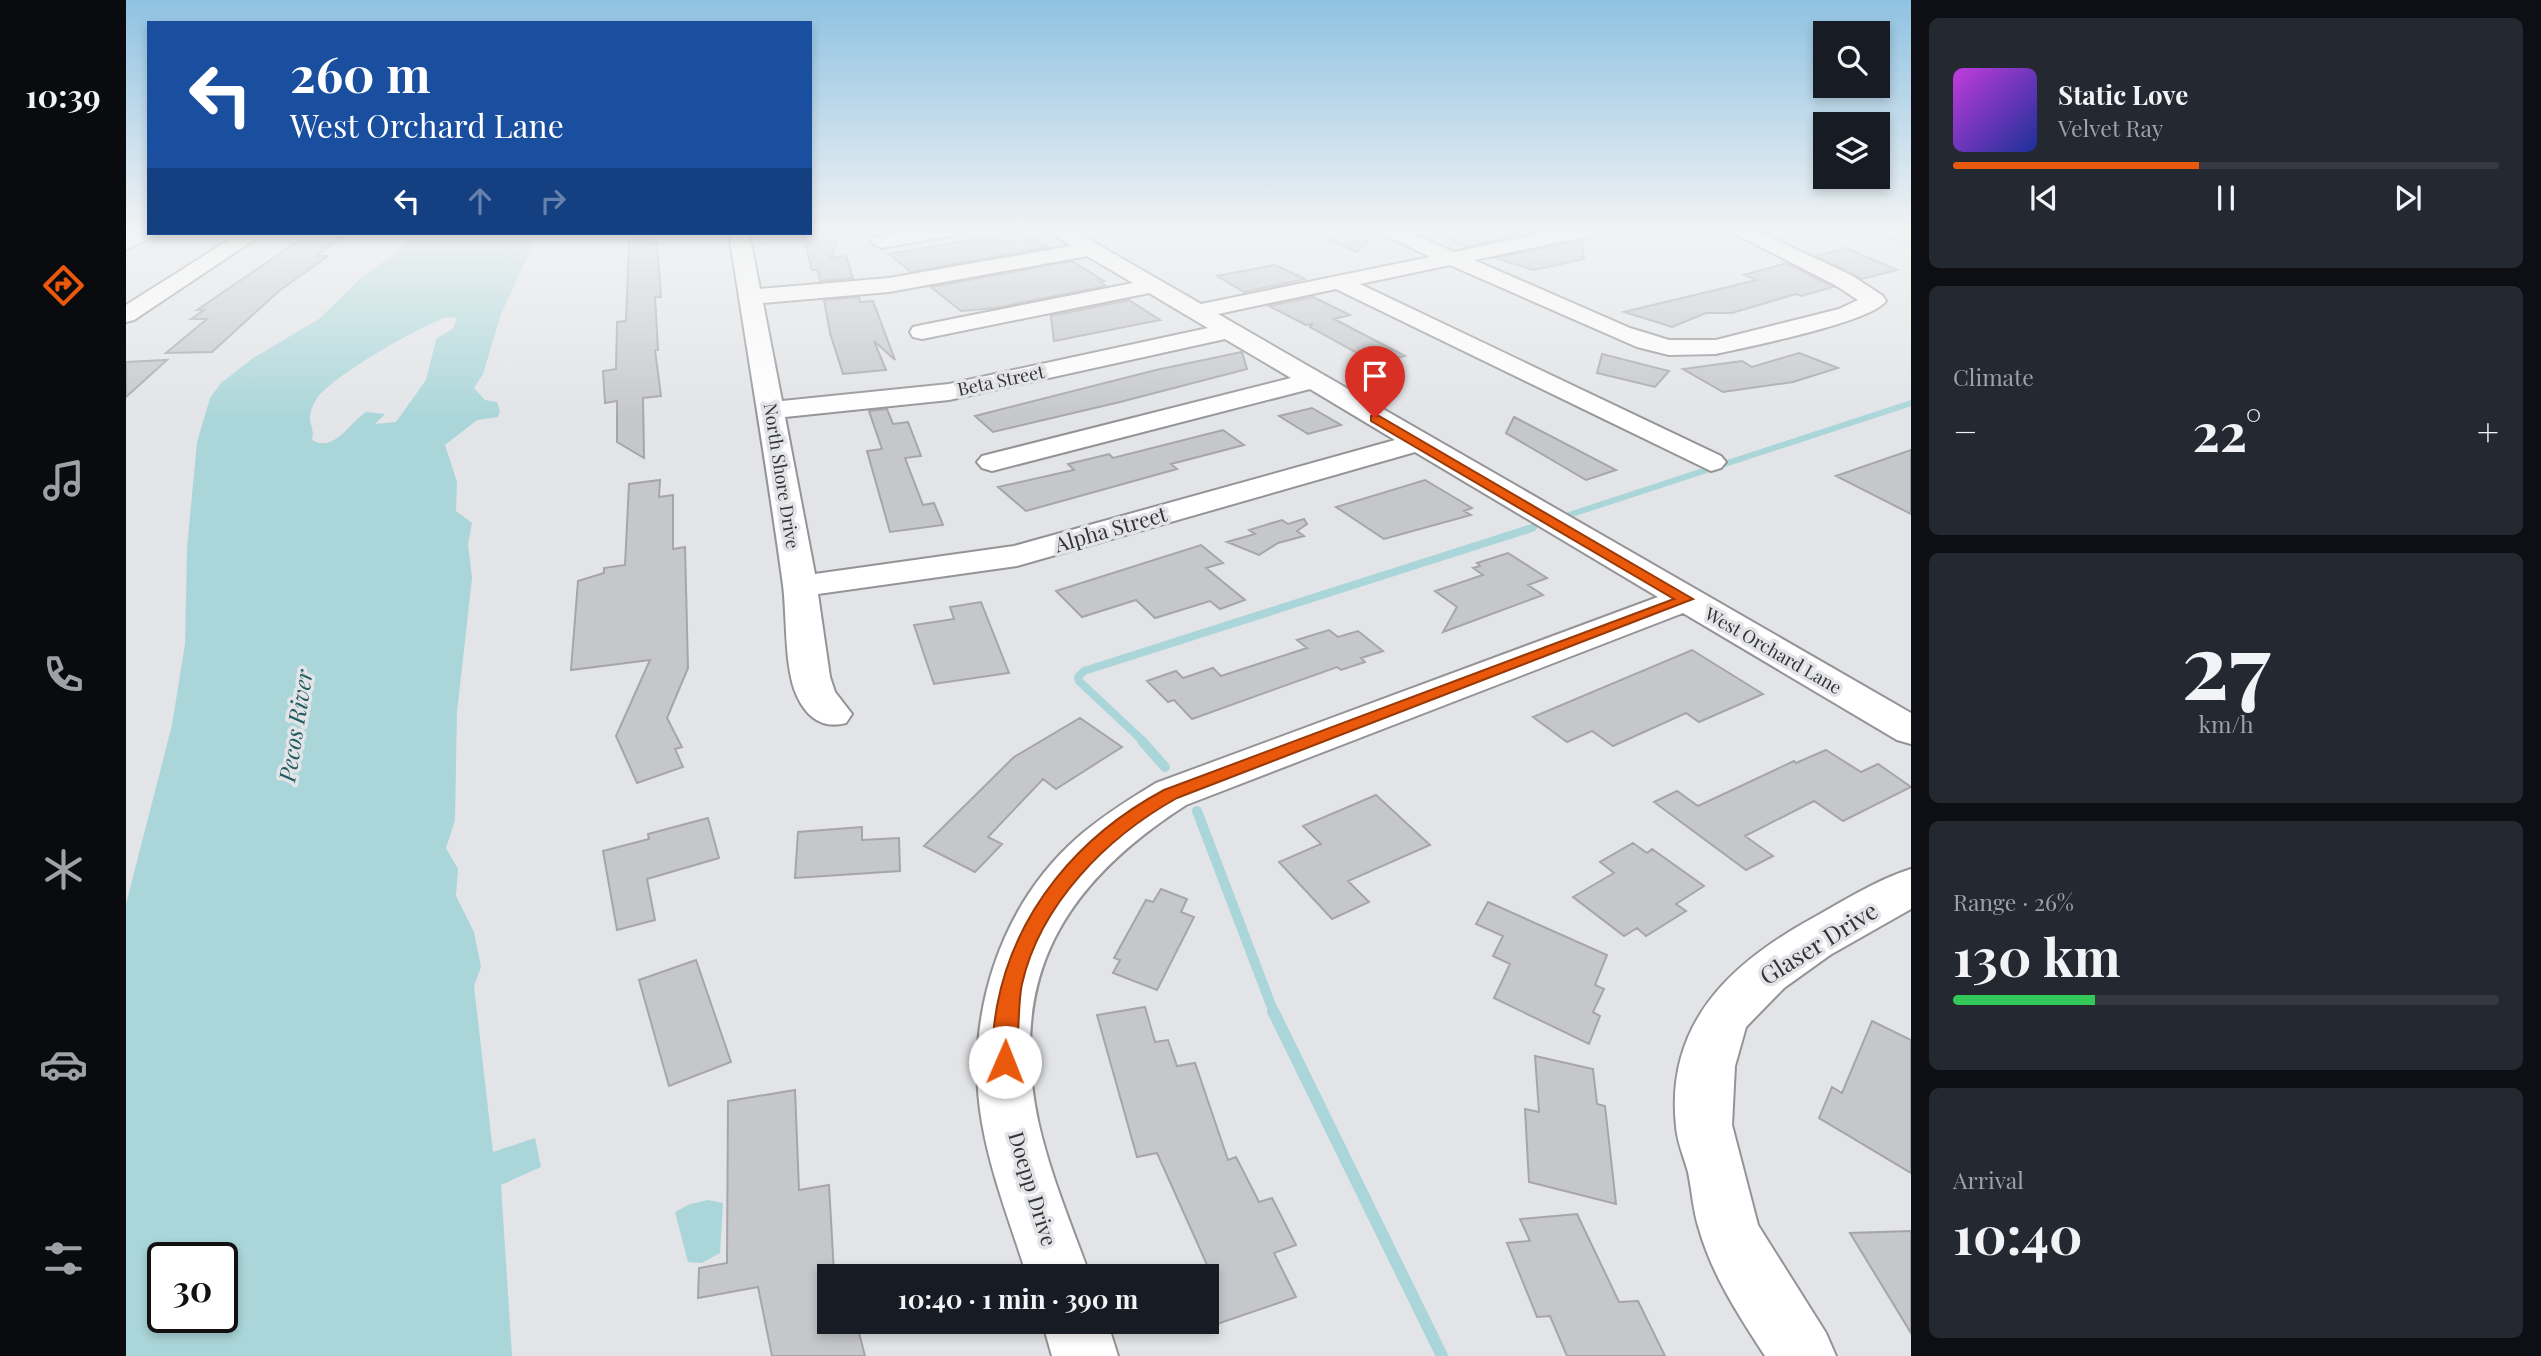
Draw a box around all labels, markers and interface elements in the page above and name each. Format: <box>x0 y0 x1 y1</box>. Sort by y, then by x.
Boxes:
map controls <box>1813 21 1890 189</box>
button: search <box>1813 21 1890 98</box>
text: 260 m <box>290 40 430 105</box>
icon: left <box>175 49 266 140</box>
text: 10:39 <box>25 73 101 116</box>
text: Static Love <box>2058 77 2188 112</box>
text: West Orchard Lane <box>290 103 564 146</box>
button: layers <box>1813 112 1890 189</box>
text: Velvet Ray <box>2058 112 2163 143</box>
icon: previous <box>2025 179 2063 217</box>
icon: pause <box>2207 179 2245 217</box>
icon: next <box>2389 179 2427 217</box>
icon: left <box>388 182 426 220</box>
icon: ahead <box>461 182 499 220</box>
icon: right <box>534 182 572 220</box>
icon: directions <box>39 261 88 310</box>
pin <box>1345 346 1405 418</box>
icon: arrive <box>1356 357 1394 395</box>
street label: Beta Street <box>955 359 1047 401</box>
text: Climate <box>1953 361 2034 392</box>
text: 22° <box>2193 396 2262 465</box>
street label: North Shore Drive <box>759 401 805 550</box>
text: − <box>1953 405 1978 456</box>
text: + <box>2477 405 2499 456</box>
icon: music <box>39 456 88 505</box>
street label: Alpha Street <box>1050 499 1170 558</box>
street label: West Orchard Lane <box>1700 601 1846 699</box>
text: 27 <box>2182 602 2271 723</box>
icon: phone <box>39 650 88 699</box>
water label: Pecos River <box>270 666 319 785</box>
text: km/h <box>2198 708 2254 739</box>
icon: climate <box>39 845 88 894</box>
text: Range · 26% <box>1953 886 2074 917</box>
street label: Glaser Drive <box>1753 893 1883 991</box>
text: 130 km <box>1953 921 2120 990</box>
position arrow <box>968 1025 1042 1099</box>
icon: car <box>39 1040 88 1089</box>
street label: Doepp Drive <box>1003 1128 1065 1249</box>
text: Arrival <box>1953 1164 2024 1195</box>
text: 10:40 <box>1953 1199 2083 1268</box>
icon: filters <box>39 1234 88 1283</box>
speed limit sign: 30 <box>147 1242 238 1333</box>
text: 10:40 · 1 min · 390 m <box>898 1281 1138 1316</box>

